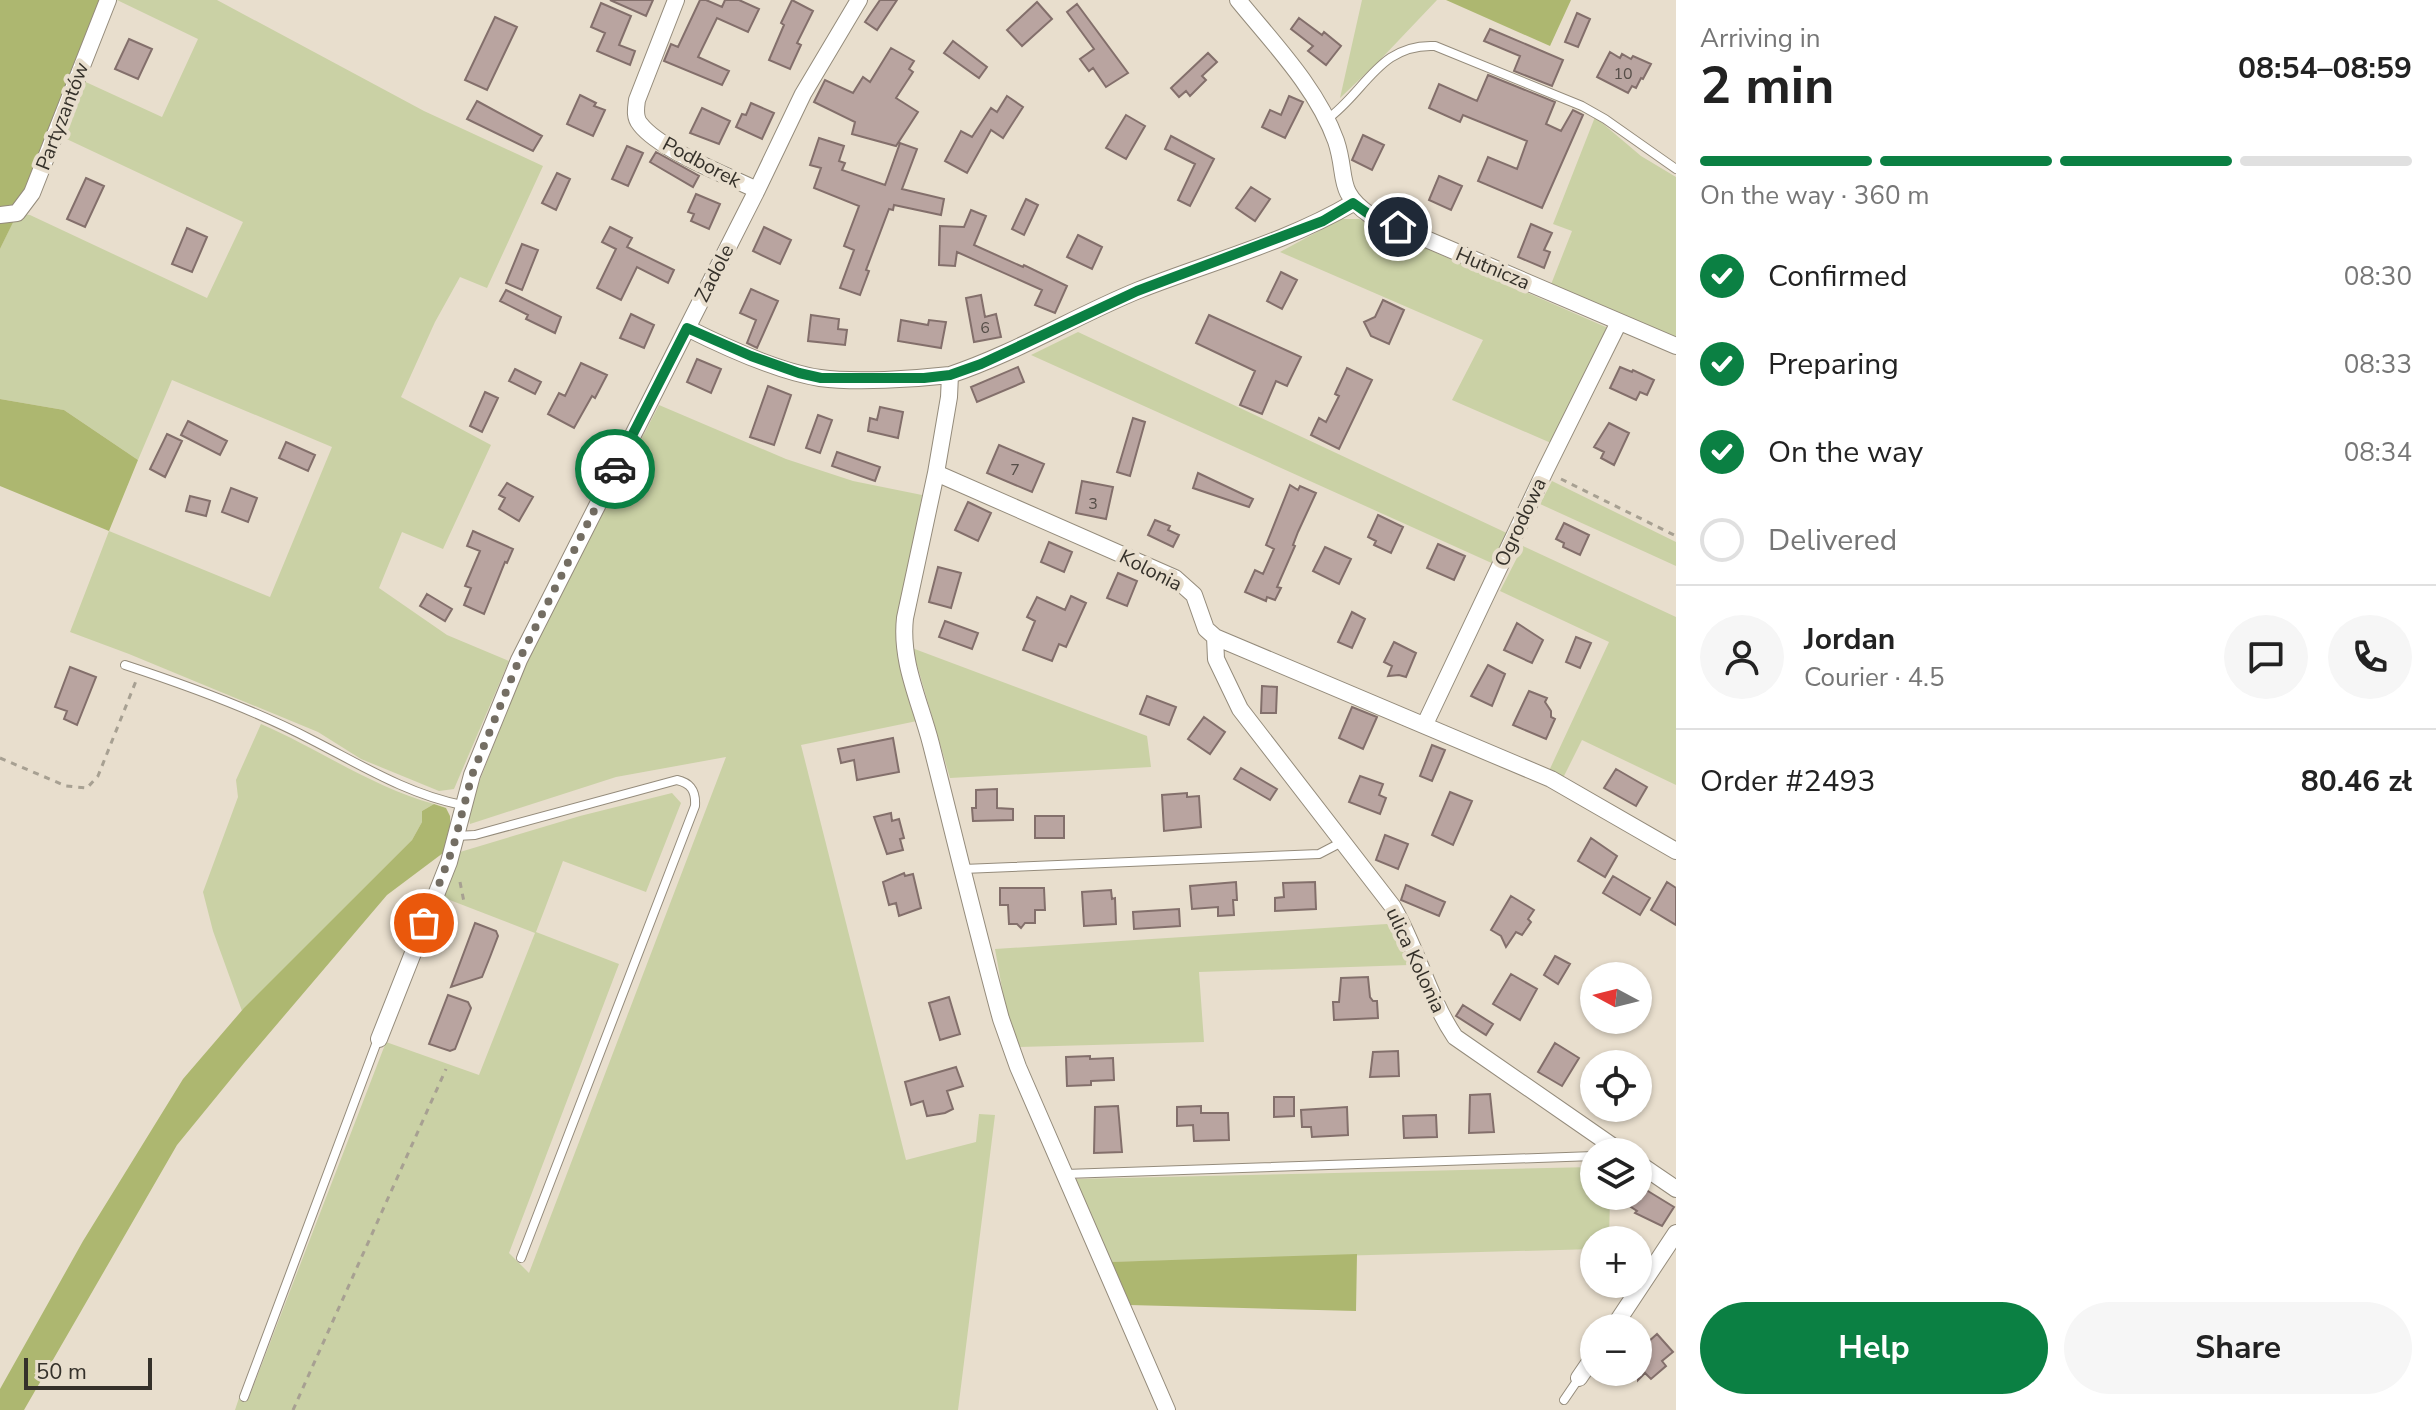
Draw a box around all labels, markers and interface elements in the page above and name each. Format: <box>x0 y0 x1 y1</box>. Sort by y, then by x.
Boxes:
text: Arriving in <box>1700 21 1821 56</box>
text: 08:54–08:59 <box>2238 48 2412 89</box>
text: 2 min <box>1700 50 1835 121</box>
street label: Partyzantów <box>30 58 95 174</box>
house number: 10 <box>1613 63 1633 85</box>
street label: Podborek <box>658 130 747 195</box>
text: On the way · 360 m <box>1700 178 1929 213</box>
pin <box>1364 193 1432 261</box>
icon: home <box>1376 205 1420 249</box>
street label: Zadole <box>688 240 740 307</box>
street label: Hutnicza <box>1451 241 1534 296</box>
icon: check <box>1700 254 1744 298</box>
text: Confirmed <box>1768 256 1908 297</box>
text: 08:30 <box>2344 259 2412 294</box>
house number: 6 <box>980 317 990 339</box>
icon: check <box>1700 342 1744 386</box>
text: Preparing <box>1768 344 1899 385</box>
text: 08:33 <box>2344 347 2412 382</box>
courier <box>575 429 655 509</box>
icon: check <box>1700 430 1744 474</box>
text: On the way <box>1768 432 1923 473</box>
text: 08:34 <box>2344 435 2412 470</box>
icon: car <box>593 447 637 491</box>
house number: 7 <box>1010 459 1020 481</box>
street label: Ogrodowa <box>1488 473 1553 571</box>
house number: 3 <box>1088 493 1098 515</box>
text: Delivered <box>1768 520 1897 561</box>
street label: Kolonia <box>1115 543 1187 598</box>
button: person <box>1700 615 1784 699</box>
button: chat <box>2224 615 2308 699</box>
button: phone <box>2328 615 2412 699</box>
text: Jordan <box>1804 619 1895 660</box>
text: Courier · 4.5 <box>1804 660 1945 695</box>
text: Order #2493 <box>1700 761 1875 802</box>
text: 80.46 zł <box>2301 761 2412 802</box>
pin <box>390 889 458 957</box>
icon: bag <box>402 901 446 945</box>
street label: ulica Kolonia <box>1379 903 1452 1017</box>
north arrow <box>1580 962 1652 1034</box>
map controls <box>1580 962 1652 1386</box>
button: locate <box>1580 1050 1652 1122</box>
button: layers <box>1580 1138 1652 1210</box>
button: + <box>1580 1226 1652 1298</box>
button: Help <box>1700 1302 2048 1394</box>
button: Share <box>2064 1302 2412 1394</box>
button: − <box>1580 1314 1652 1386</box>
scale bar <box>24 1354 152 1390</box>
text: 50 m <box>36 1357 87 1387</box>

